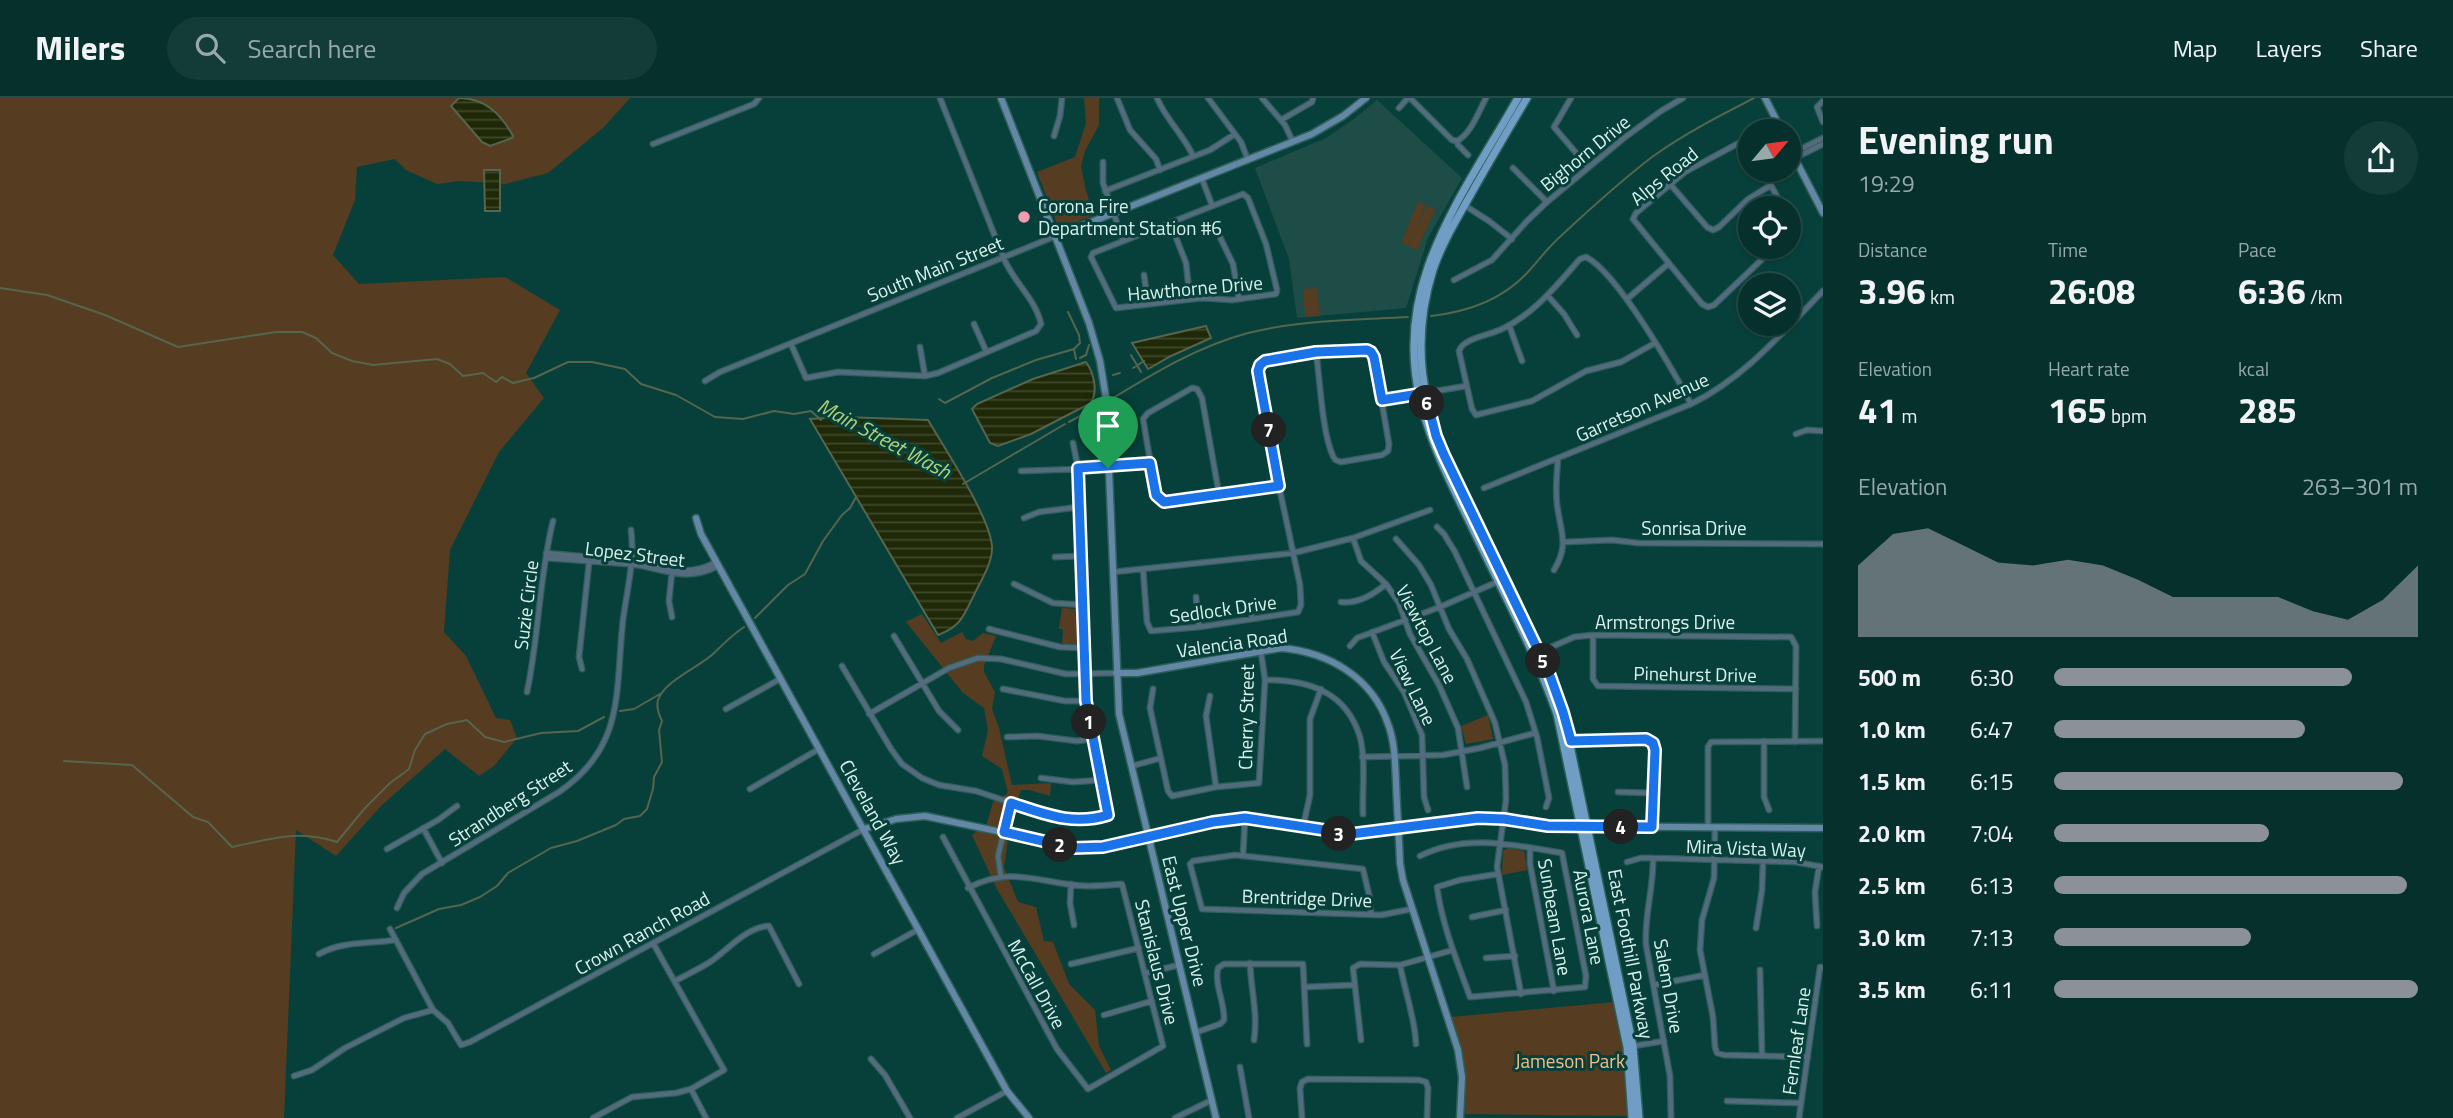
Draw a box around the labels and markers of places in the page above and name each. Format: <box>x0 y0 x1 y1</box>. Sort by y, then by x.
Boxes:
place label: Corona Fire Department Station #6 <box>1038 191 1222 242</box>
marker: Corona Fire Department Station #6 <box>1016 209 1032 225</box>
pin: 6 <box>1410 386 1444 420</box>
pin <box>1078 396 1138 468</box>
pin: 7 <box>1252 412 1286 448</box>
pin: 5 <box>1526 644 1560 678</box>
pin: 1 <box>1072 704 1106 740</box>
pin: 4 <box>1604 810 1638 844</box>
pin: 3 <box>1322 816 1356 852</box>
pin: 2 <box>1042 828 1078 862</box>

